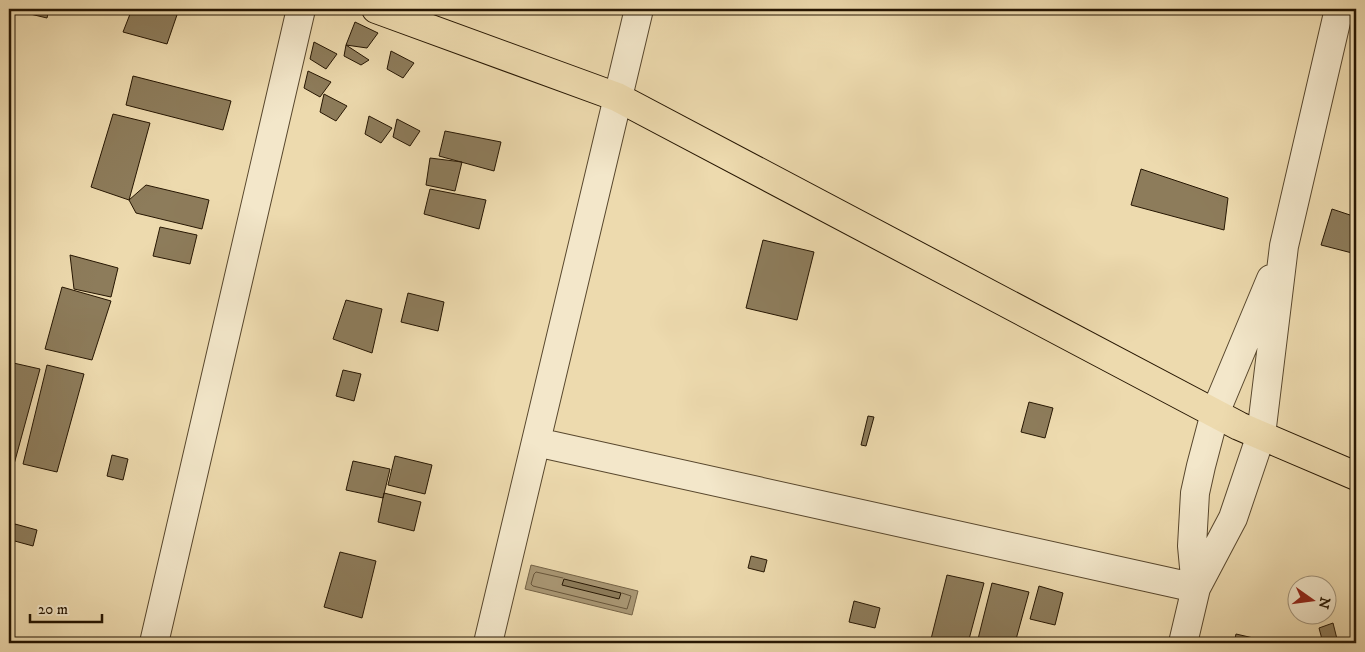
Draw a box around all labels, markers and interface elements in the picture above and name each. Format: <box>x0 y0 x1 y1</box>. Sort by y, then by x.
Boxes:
north arrow <box>1288 574 1338 624</box>
scale bar <box>30 592 102 624</box>
text: N <box>1313 595 1334 611</box>
text: 20 m <box>38 600 68 619</box>

